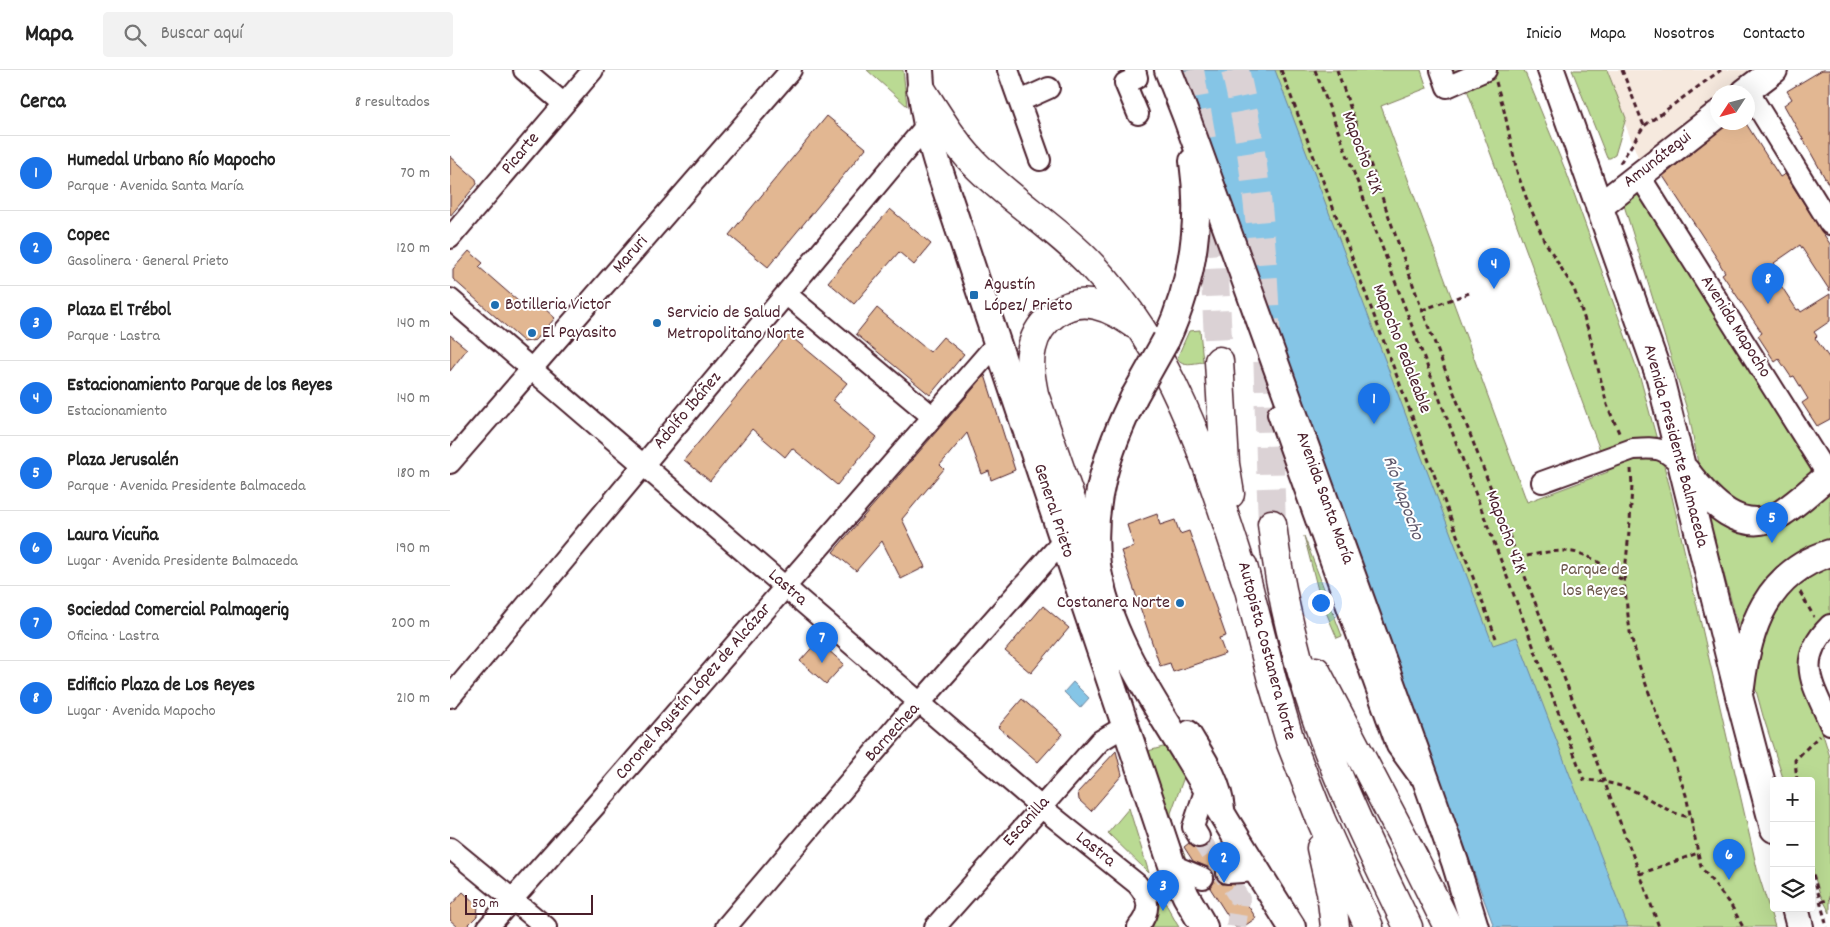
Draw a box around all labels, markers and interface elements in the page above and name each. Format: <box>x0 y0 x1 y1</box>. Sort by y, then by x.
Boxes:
search box <box>103 12 453 57</box>
text: Mapa <box>25 18 73 52</box>
icon: search <box>121 21 149 49</box>
text: Buscar aquí <box>161 21 243 48</box>
text: Inicio <box>1526 22 1562 47</box>
text: Mapa <box>1590 22 1625 47</box>
text: Nosotros <box>1653 22 1715 47</box>
text: Contacto <box>1743 22 1805 47</box>
north arrow <box>1710 85 1755 130</box>
text: Cerca <box>20 88 66 118</box>
text: 8 resultados <box>355 91 430 114</box>
street label: Mapocho 42K <box>1334 108 1388 198</box>
street label: Amunátegui <box>1618 125 1698 195</box>
street label: Picarte <box>496 127 546 181</box>
text: Humedal Urbano Río Mapocho <box>67 148 276 175</box>
text: 1 <box>34 162 38 185</box>
text: 70 m <box>400 162 430 185</box>
text: Parque · Avenida Santa María <box>67 175 243 198</box>
text: Copec <box>67 223 110 250</box>
street label: Maruri <box>607 230 655 280</box>
text: 2 <box>33 237 40 260</box>
text: 120 m <box>396 237 430 260</box>
pin: 4 <box>1478 248 1510 289</box>
text: Gasolinera · General Prieto <box>67 250 229 273</box>
pin: 8 <box>1752 263 1784 304</box>
street label: Avenida Mapocho <box>1693 271 1777 383</box>
place label: Agustín López/ Prieto <box>984 273 1072 319</box>
street label: Mapocho Pedaleable <box>1365 281 1437 417</box>
marker: Agustín López/ Prieto <box>968 289 980 301</box>
place label: Botilleria Victor <box>505 293 611 318</box>
text: Plaza El Trébol <box>67 298 171 325</box>
marker: Botilleria Victor <box>489 299 501 311</box>
place label: Servicio de Salud Metropolitano Norte <box>667 301 804 347</box>
text: 3 <box>32 312 40 335</box>
text: 140 m <box>396 312 430 335</box>
marker: Servicio de Salud Metropolitano Norte <box>651 317 663 329</box>
place label: El Payasito <box>542 321 616 346</box>
text: Parque · Lastra <box>67 325 160 348</box>
marker: El Payasito <box>526 327 538 339</box>
street label: Avenida Presidente Balmaceda <box>1636 342 1714 551</box>
street label: Adolfo Ibáñez <box>648 367 728 455</box>
text: Estacionamiento Parque de los Reyes <box>67 373 333 400</box>
pin: 1 <box>1358 383 1390 424</box>
text: 4 <box>33 387 39 410</box>
text: 140 m <box>396 387 430 410</box>
text: Estacionamiento <box>67 400 167 423</box>
street label: Avenida Santa María <box>1288 428 1360 568</box>
text: Plaza Jerusalén <box>67 448 178 475</box>
water label: Río Mapocho <box>1374 452 1430 545</box>
street label: General Prieto <box>1026 461 1080 561</box>
text: 5 <box>32 462 40 485</box>
text: 180 m <box>397 462 430 485</box>
text: Parque · Avenida Presidente Balmaceda <box>67 475 306 498</box>
street label: Mapocho 42K <box>1478 487 1532 577</box>
pin: 5 <box>1756 502 1788 543</box>
text: Laura Vicuña <box>67 523 158 550</box>
text: 6 <box>32 537 40 560</box>
text: 190 m <box>396 537 430 560</box>
text: Lugar · Avenida Presidente Balmaceda <box>67 550 298 573</box>
park label: Parque de los Reyes <box>1560 558 1628 604</box>
street label: Autopista Costanera Norte <box>1230 559 1302 743</box>
street label: Lastra <box>762 564 813 613</box>
your location <box>1308 590 1334 616</box>
place label: Costanera Norte <box>1057 591 1170 616</box>
marker: Costanera Norte <box>1174 597 1186 609</box>
text: Sociedad Comercial Palmagerig <box>67 598 289 625</box>
street label: Coronel Agustín López de Alcázar <box>610 598 778 786</box>
text: 7 <box>33 612 39 635</box>
text: 200 m <box>391 612 430 635</box>
pin: 7 <box>806 622 838 663</box>
text: Oficina · Lastra <box>67 625 159 648</box>
text: Edificio Plaza de Los Reyes <box>67 673 255 700</box>
text: 8 <box>33 687 39 710</box>
text: 210 m <box>396 687 430 710</box>
street label: Barnechea <box>860 698 927 768</box>
text: Lugar · Avenida Mapocho <box>67 700 216 723</box>
map controls <box>1770 777 1815 912</box>
button: + <box>1770 777 1815 822</box>
street label: Escanilla <box>998 791 1057 853</box>
button: − <box>1770 822 1815 867</box>
street label: Lastra <box>1070 826 1121 874</box>
pin: 6 <box>1713 839 1745 880</box>
pin: 2 <box>1208 842 1240 883</box>
button: layers <box>1770 867 1815 912</box>
pin: 3 <box>1147 870 1179 911</box>
scale bar <box>465 892 592 915</box>
text: 50 m <box>472 894 499 914</box>

